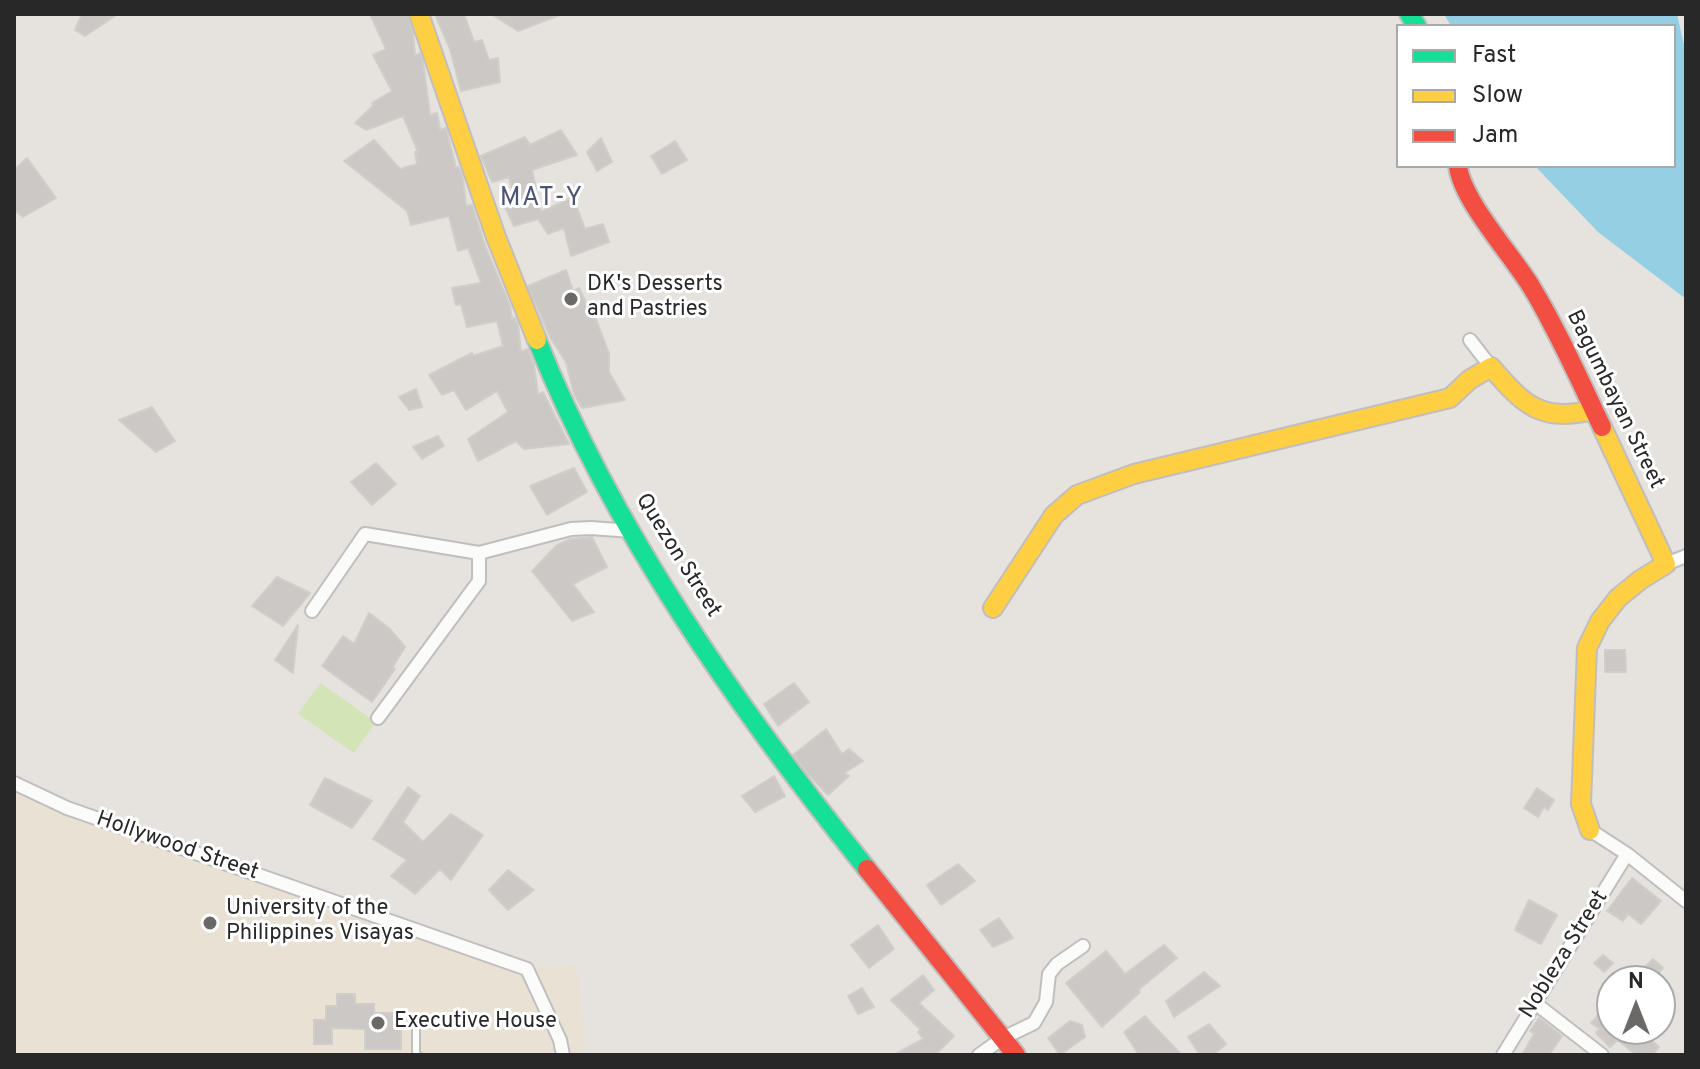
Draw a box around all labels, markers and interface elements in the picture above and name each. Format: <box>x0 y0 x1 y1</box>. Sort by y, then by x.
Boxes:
legend <box>1396 24 1676 168</box>
text: Fast <box>1472 41 1516 71</box>
text: Slow <box>1472 81 1523 111</box>
text: Jam <box>1472 121 1518 151</box>
district label: MAT-Y <box>500 184 584 216</box>
place label: DK's Desserts and Pastries <box>587 273 723 324</box>
marker: DK's Desserts and Pastries <box>562 290 580 308</box>
street label: Bagumbayan Street <box>1559 306 1669 494</box>
street label: Quezon Street <box>628 489 726 623</box>
street label: Hollywood Street <box>92 807 262 887</box>
street label: Nobleza Street <box>1515 886 1615 1024</box>
place label: University of the Philippines Visayas <box>226 897 414 948</box>
marker: University of the Philippines Visayas <box>201 914 219 932</box>
north arrow <box>1596 965 1676 1045</box>
text: N <box>1628 969 1644 996</box>
place label: Executive House <box>394 1010 557 1036</box>
marker: Executive House <box>369 1014 387 1032</box>

